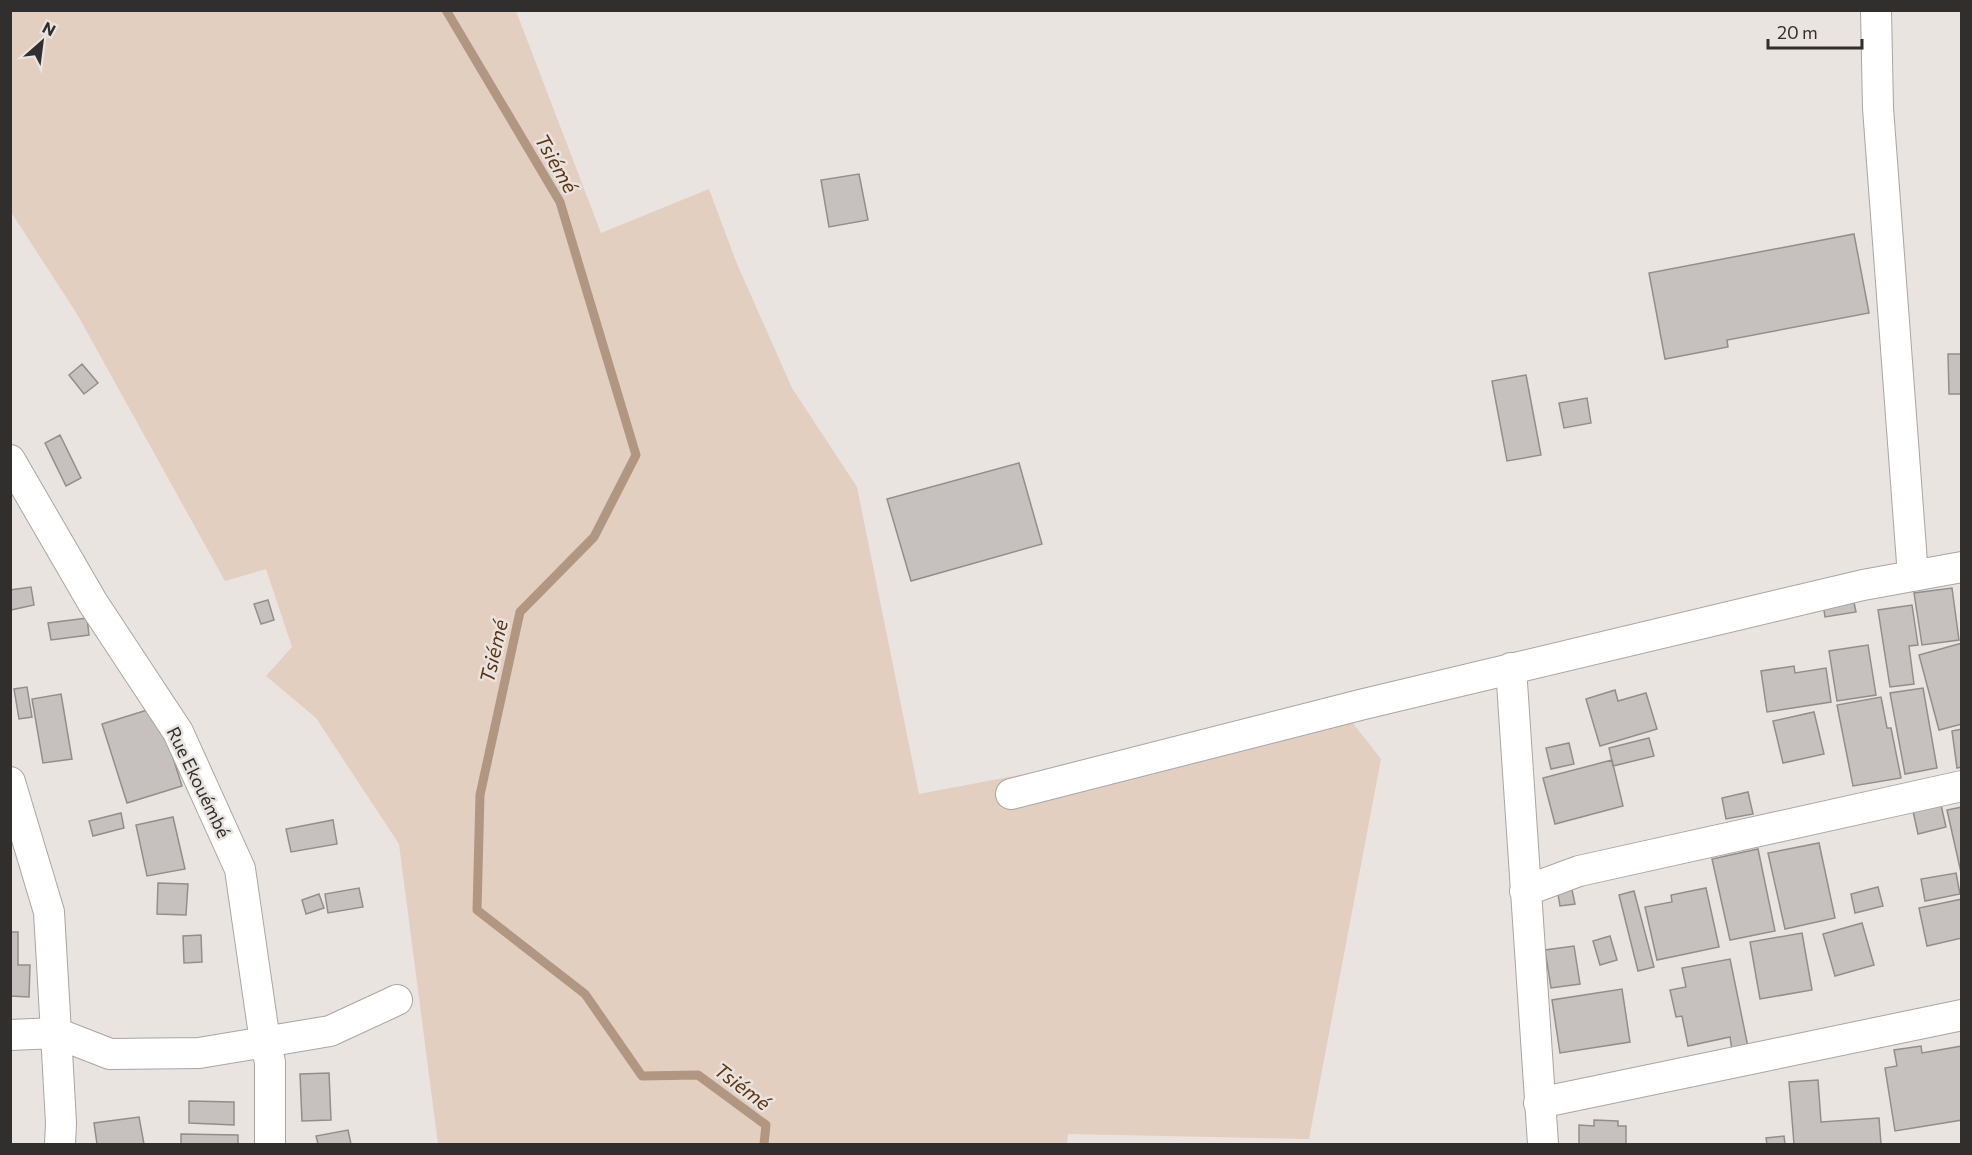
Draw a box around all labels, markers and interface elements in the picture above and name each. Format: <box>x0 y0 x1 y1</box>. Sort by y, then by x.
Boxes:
north arrow <box>12 12 72 72</box>
scale bar <box>1768 12 1862 50</box>
text: N <box>40 17 59 40</box>
text: 20 m <box>1777 21 1818 43</box>
water label: Tsiémé <box>531 129 584 197</box>
water label: Tsiémé <box>474 617 512 685</box>
street label: Rue Ekouémbé <box>163 723 235 841</box>
water label: Tsiémé <box>710 1057 776 1115</box>

